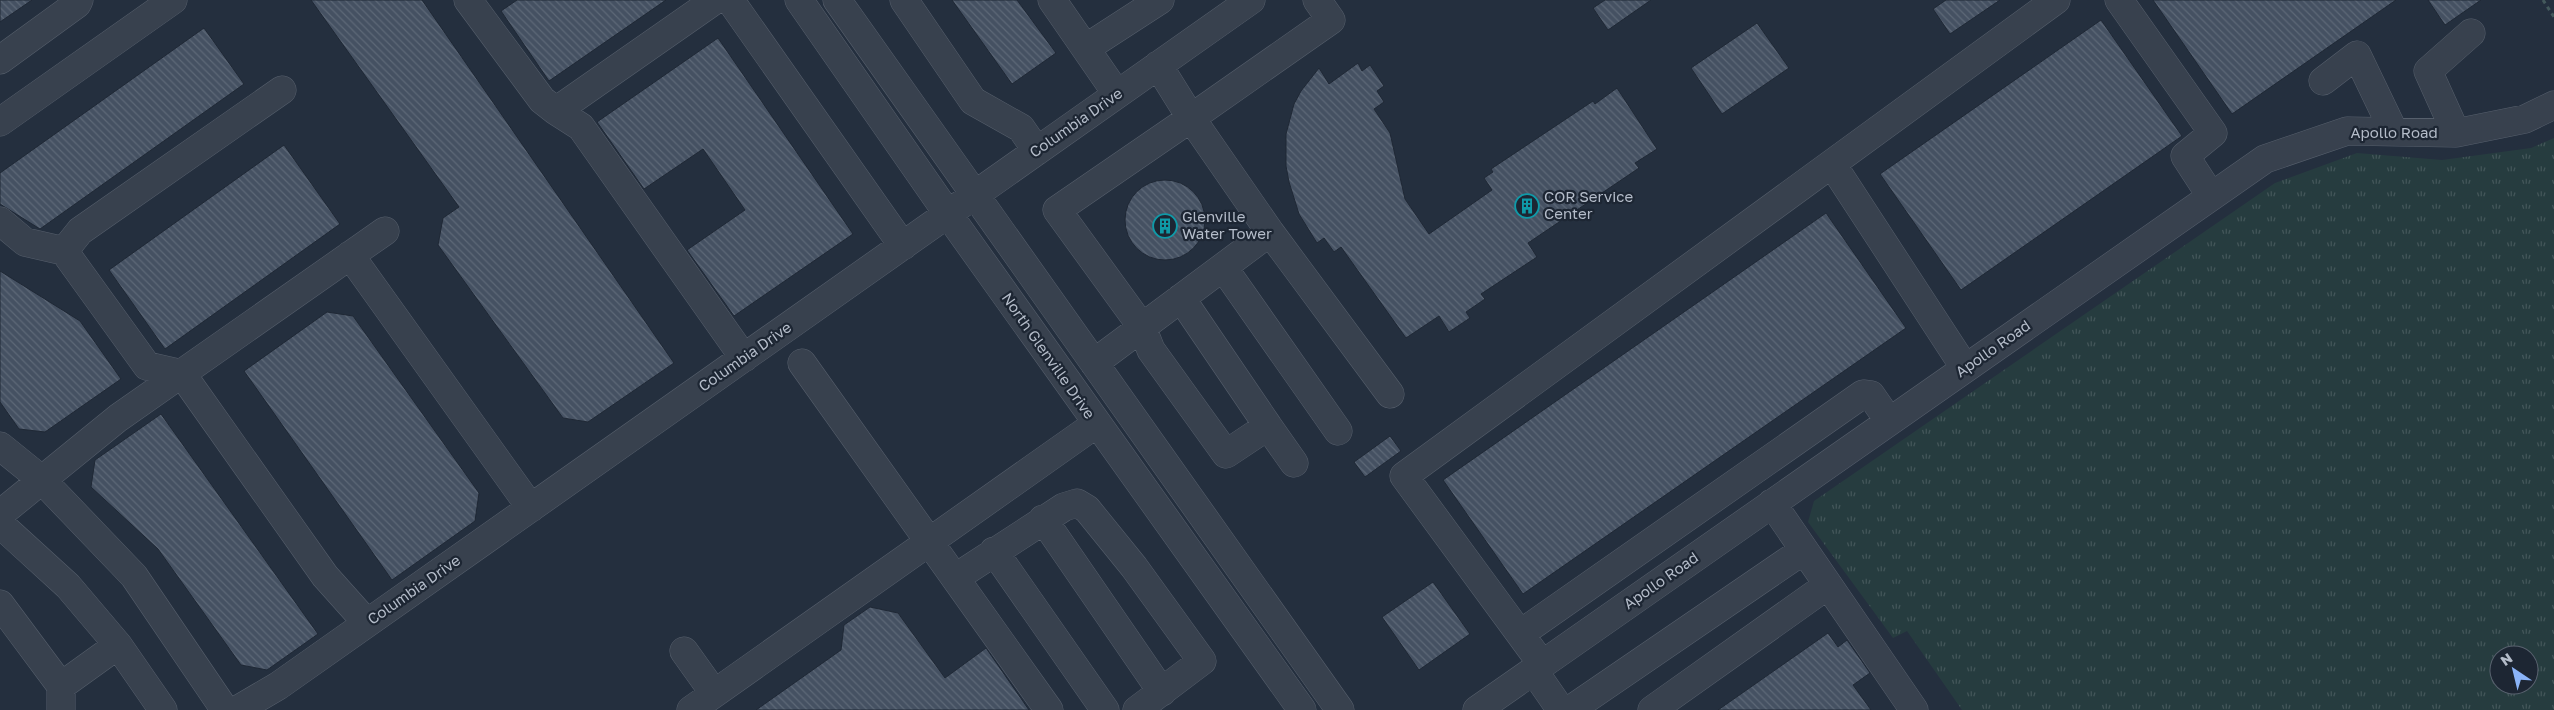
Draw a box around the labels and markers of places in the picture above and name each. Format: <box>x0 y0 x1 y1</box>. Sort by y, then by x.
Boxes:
place label: COR Service Center <box>1544 187 1633 222</box>
building icon: COR Service Center <box>1514 193 1540 219</box>
place label: Glenville Water Tower <box>1182 207 1272 242</box>
building icon: Glenville Water Tower <box>1152 213 1178 239</box>

